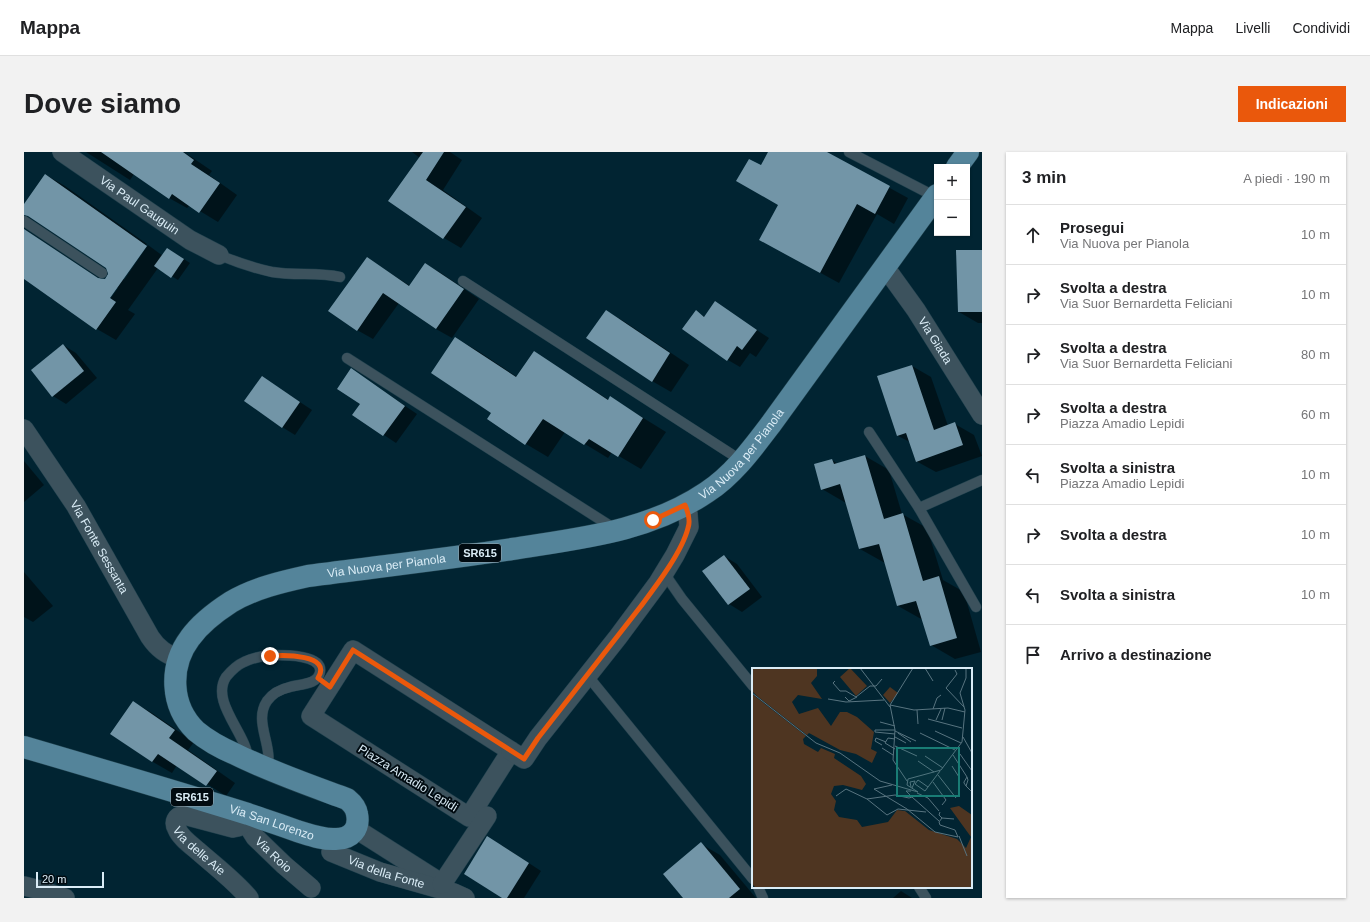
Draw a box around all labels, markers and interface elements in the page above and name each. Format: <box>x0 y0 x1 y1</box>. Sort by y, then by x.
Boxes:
text: Mappa <box>20 17 80 38</box>
text: Mappa <box>1171 20 1213 36</box>
text: Livelli <box>1235 20 1270 36</box>
text: Condividi <box>1292 20 1350 36</box>
button: Indicazioni <box>1238 86 1346 122</box>
text: Dove siamo <box>24 88 181 119</box>
map controls <box>934 164 970 236</box>
button: + <box>934 164 970 200</box>
text: 3 min <box>1022 168 1066 187</box>
text: A piedi · 190 m <box>1243 171 1330 186</box>
street label: Via Paul Gauguin <box>97 173 182 237</box>
button: − <box>934 200 970 236</box>
text: Prosegui <box>1060 219 1124 236</box>
icon: ahead <box>1022 224 1044 246</box>
text: 10 m <box>1301 227 1330 242</box>
text: Via Nuova per Pianola <box>1060 236 1189 251</box>
text: Svolta a destra <box>1060 279 1167 296</box>
icon: right <box>1022 284 1044 306</box>
text: 10 m <box>1301 287 1330 302</box>
text: Via Suor Bernardetta Feliciani <box>1060 296 1232 311</box>
street label: Via Giada <box>915 314 955 367</box>
text: Svolta a destra <box>1060 339 1167 356</box>
icon: right <box>1022 344 1044 366</box>
text: 80 m <box>1301 347 1330 362</box>
text: Via Suor Bernardetta Feliciani <box>1060 356 1232 371</box>
text: Svolta a destra <box>1060 399 1167 416</box>
icon: right <box>1022 404 1044 426</box>
street label: Via Nuova per Pianola <box>696 406 787 502</box>
text: 60 m <box>1301 407 1330 422</box>
text: Piazza Amadio Lepidi <box>1060 416 1184 431</box>
text: Svolta a sinistra <box>1060 459 1175 476</box>
icon: left <box>1022 464 1044 486</box>
text: 10 m <box>1301 467 1330 482</box>
text: Piazza Amadio Lepidi <box>1060 476 1184 491</box>
street label: Via Fonte Sessanta <box>67 498 131 596</box>
route start <box>644 511 662 529</box>
icon: right <box>1022 524 1044 546</box>
text: Svolta a destra <box>1060 526 1167 543</box>
text: 10 m <box>1301 527 1330 542</box>
road number: SR615 <box>459 544 501 562</box>
street label: Via Nuova per Pianola <box>326 551 447 580</box>
icon: left <box>1022 584 1044 606</box>
text: Svolta a sinistra <box>1060 586 1175 603</box>
text: 10 m <box>1301 587 1330 602</box>
icon: arrive <box>1022 644 1044 666</box>
text: Arrivo a destinazione <box>1060 646 1212 663</box>
route end <box>261 647 279 665</box>
inset map <box>752 668 972 888</box>
street label: Piazza Amadio Lepidi <box>356 742 460 814</box>
road number: SR615 <box>171 788 213 806</box>
street label: Via San Lorenzo <box>228 802 316 843</box>
street label: Via delle Aie <box>170 824 228 878</box>
street label: Via Roio <box>252 834 295 876</box>
street label: Via della Fonte <box>346 853 427 891</box>
scale bar <box>36 870 104 889</box>
text: 20 m <box>42 873 66 885</box>

